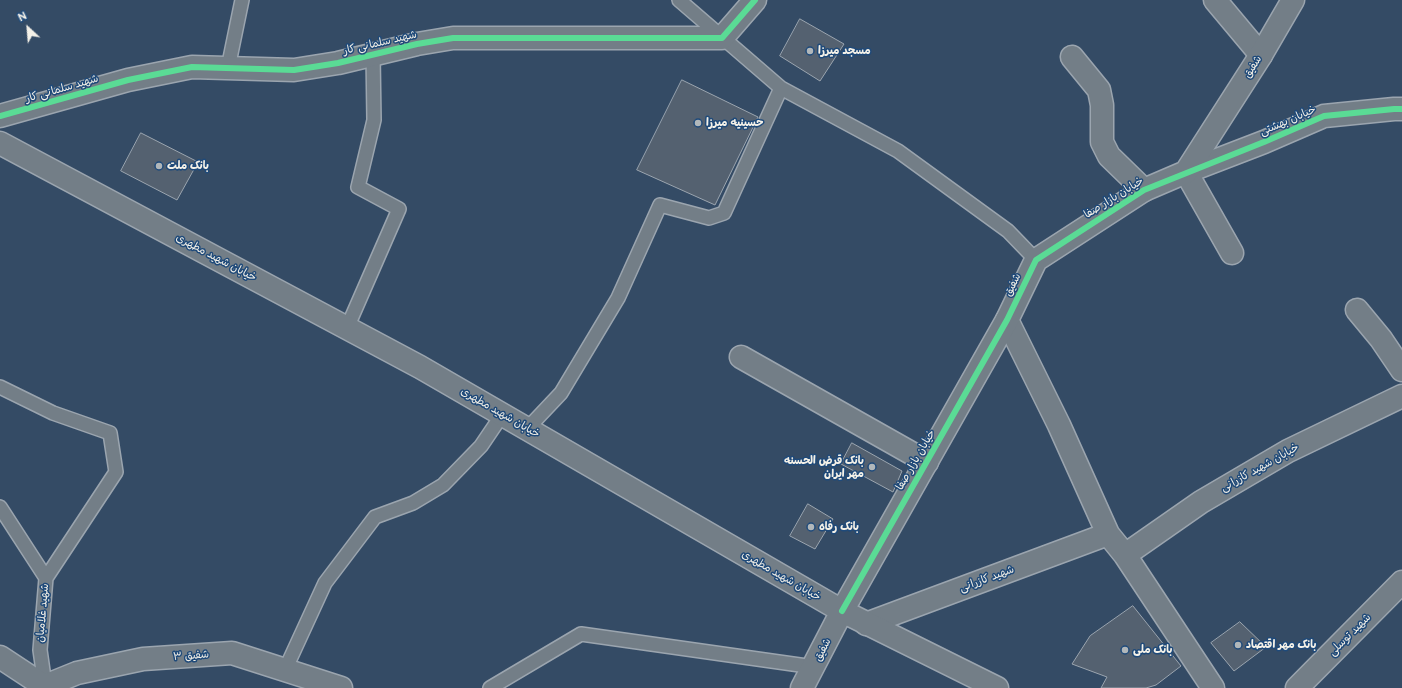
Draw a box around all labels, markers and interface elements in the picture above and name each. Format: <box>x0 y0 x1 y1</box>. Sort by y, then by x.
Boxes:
north arrow <box>8 8 48 48</box>
text: N <box>16 9 29 24</box>
street label: شهید سلمانی کار <box>342 28 418 58</box>
place label: مسجد میرزا <box>818 44 871 58</box>
marker: مسجد میرزا <box>805 46 815 56</box>
street label: شفیق <box>1241 53 1265 81</box>
street label: شهید سلمانی کار <box>24 72 100 106</box>
street label: خیابان بهشتی <box>1258 103 1318 139</box>
place label: حسینیه میرزا <box>706 116 763 130</box>
marker: حسینیه میرزا <box>693 118 703 128</box>
place label: بانک ملت <box>167 159 209 173</box>
marker: بانک ملت <box>154 161 164 171</box>
street label: خیابان بازار صفا <box>1082 174 1146 222</box>
street label: خیابان شهید مطهری <box>174 231 258 285</box>
street label: شفیق <box>1002 271 1024 299</box>
street label: خیابان شهید مطهری <box>458 385 542 441</box>
street label: خیابان بازار صفا <box>893 427 939 493</box>
street label: خیابان شهید کازرانی <box>1219 441 1301 495</box>
place label: بانک قرض الحسنه مهر ایران <box>784 454 864 480</box>
marker: بانک قرض الحسنه مهر ایران <box>867 462 877 472</box>
place label: بانک رفاه <box>819 520 859 534</box>
marker: بانک رفاه <box>806 522 816 532</box>
street label: خیابان شهید مطهری <box>739 548 823 604</box>
street label: شهید کازرانی <box>958 563 1016 595</box>
street label: شهید غلامیان <box>34 583 52 643</box>
street label: شهید توسلی <box>1326 611 1374 659</box>
street label: شفیق <box>812 636 834 664</box>
place label: بانک مهر اقتصاد <box>1246 638 1316 652</box>
marker: بانک مهر اقتصاد <box>1233 640 1243 650</box>
place label: بانک ملی <box>1133 643 1172 657</box>
marker: بانک ملی <box>1120 645 1130 655</box>
street label: شفیق ۳ <box>172 648 210 664</box>

